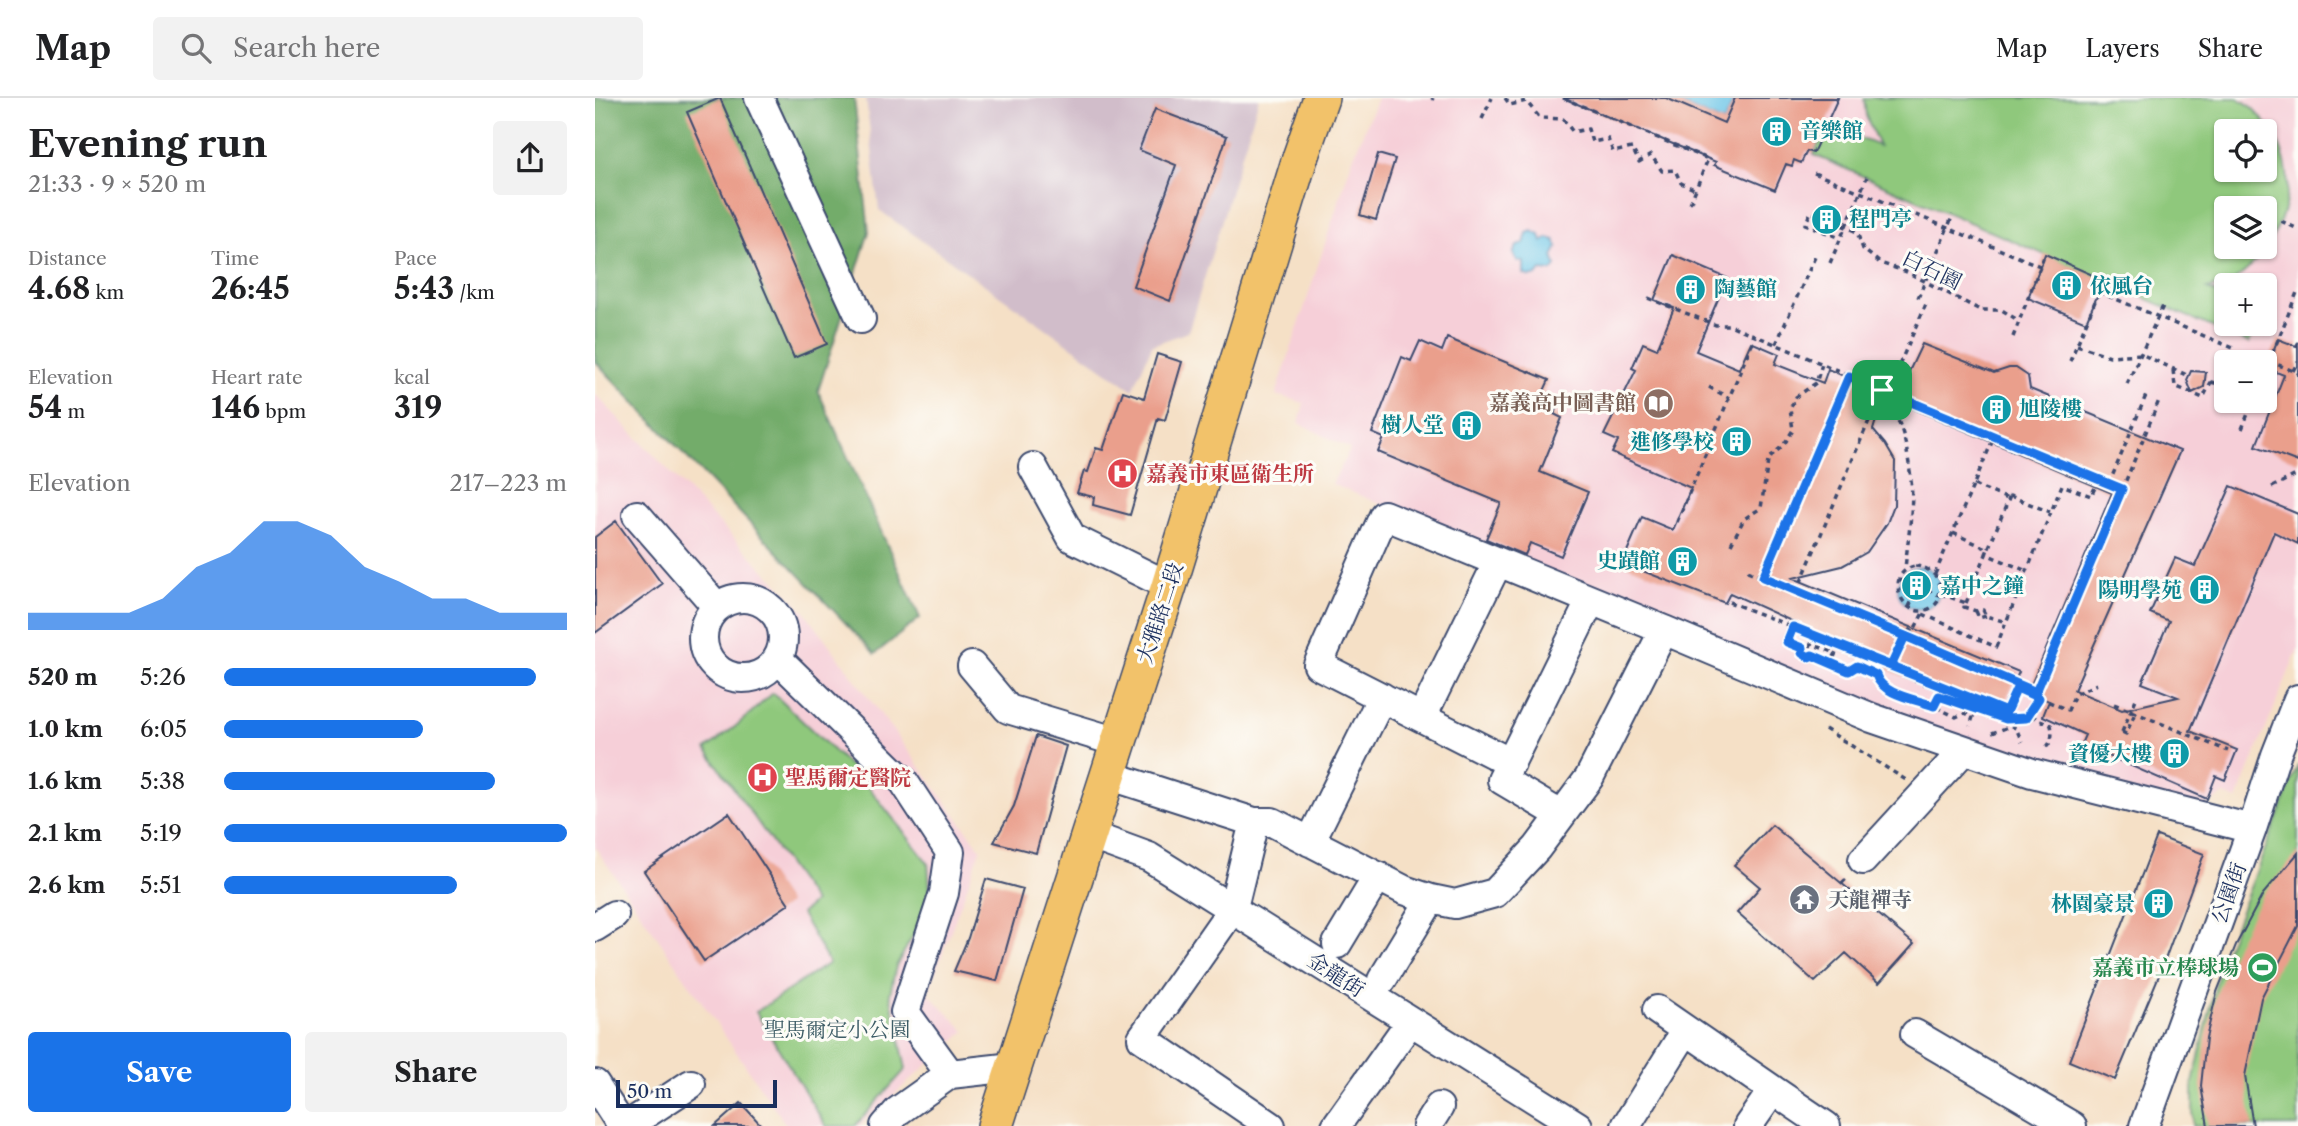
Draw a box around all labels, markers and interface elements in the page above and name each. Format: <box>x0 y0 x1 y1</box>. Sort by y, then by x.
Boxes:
search box <box>153 17 643 80</box>
text: Map <box>35 28 111 69</box>
icon: search <box>177 29 215 67</box>
text: Search here <box>233 32 380 64</box>
text: Map <box>1996 34 2047 63</box>
text: Layers <box>2085 34 2160 63</box>
text: Share <box>2198 34 2263 63</box>
building icon: 音樂館 <box>1760 114 1794 148</box>
place label: 音樂館 <box>1800 118 1863 143</box>
map controls <box>2214 119 2277 413</box>
button: locate <box>2214 119 2277 182</box>
text: Evening run <box>28 120 268 167</box>
button: share <box>493 121 567 195</box>
text: 21:33 · 9 × 520 m <box>28 170 206 198</box>
button: layers <box>2214 196 2277 259</box>
building icon: 程門亭 <box>1809 202 1843 236</box>
place label: 程門亭 <box>1849 206 1912 231</box>
street label: 白石園 <box>1898 245 1966 295</box>
text: Distance <box>28 247 107 270</box>
text: Time <box>211 247 259 270</box>
text: Pace <box>394 247 437 270</box>
building icon: 依風台 <box>2050 269 2084 303</box>
text: 4.68 <box>28 270 90 307</box>
text: 26:45 <box>211 270 290 307</box>
text: 5:43 <box>394 270 454 307</box>
building icon: 陶藝館 <box>1674 272 1708 306</box>
place label: 依風台 <box>2090 273 2153 298</box>
button: + <box>2214 273 2277 336</box>
place label: 陶藝館 <box>1714 276 1777 301</box>
text: km <box>90 281 124 304</box>
text: /km <box>454 281 495 304</box>
button: − <box>2214 350 2277 413</box>
pin <box>1852 360 1912 420</box>
text: Elevation <box>28 366 113 389</box>
text: Heart rate <box>211 366 303 389</box>
text: kcal <box>394 366 430 389</box>
icon: arrive <box>1863 371 1901 409</box>
library icon: 嘉義高中圖書館 <box>1642 386 1676 420</box>
text: 54 <box>28 389 62 426</box>
text: 146 <box>211 389 260 426</box>
text: 319 <box>394 389 442 426</box>
place label: 嘉義高中圖書館 <box>1489 390 1636 415</box>
building icon: 旭陵樓 <box>1979 392 2013 426</box>
place label: 旭陵樓 <box>2019 396 2082 421</box>
text: m <box>62 400 85 423</box>
text: bpm <box>260 400 306 423</box>
building icon: 樹人堂 <box>1450 408 1484 442</box>
place label: 樹人堂 <box>1381 412 1444 437</box>
building icon: 進修學校 <box>1720 425 1754 459</box>
place label: 進修學校 <box>1630 429 1714 454</box>
hospital icon: 嘉義市東區衛生所 <box>1106 457 1140 491</box>
place label: 嘉義市東區衛生所 <box>1146 461 1314 486</box>
text: Elevation <box>28 469 131 497</box>
text: 217–223 m <box>450 469 567 497</box>
building icon: 史蹟館 <box>1666 544 1700 578</box>
place label: 史蹟館 <box>1597 548 1660 573</box>
street label: 大雅路二段 <box>1131 559 1188 667</box>
building icon: 嘉中之鐘 <box>1900 569 1934 603</box>
place label: 嘉中之鐘 <box>1940 573 2024 598</box>
building icon: 陽明學苑 <box>2188 573 2222 607</box>
place label: 陽明學苑 <box>2098 577 2182 602</box>
text: 520 m <box>28 663 98 691</box>
text: 5:26 <box>140 663 186 691</box>
text: 1.0 km <box>28 715 103 743</box>
text: 6:05 <box>140 715 187 743</box>
building icon: 資優大樓 <box>2158 737 2192 771</box>
place label: 資優大樓 <box>2068 741 2152 766</box>
hospital icon: 聖馬爾定醫院 <box>745 761 779 795</box>
place label: 聖馬爾定醫院 <box>785 765 911 790</box>
text: 1.6 km <box>28 767 102 795</box>
text: 5:38 <box>140 767 185 795</box>
text: 2.1 km <box>28 819 102 847</box>
text: 5:19 <box>140 819 182 847</box>
street label: 公園街 <box>2206 859 2251 927</box>
text: 2.6 km <box>28 871 106 899</box>
text: 5:51 <box>140 871 181 899</box>
temple icon: 天龍禪寺 <box>1788 883 1822 917</box>
place label: 天龍禪寺 <box>1828 887 1912 912</box>
building icon: 林園豪景 <box>2141 887 2175 921</box>
place label: 林園豪景 <box>2051 891 2135 916</box>
street label: 金龍街 <box>1303 947 1369 1002</box>
sports icon: 嘉義市立棒球場 <box>2245 951 2279 985</box>
place label: 嘉義市立棒球場 <box>2092 955 2239 980</box>
park label: 聖馬爾定小公園 <box>764 1017 911 1042</box>
button: Save <box>28 1032 291 1112</box>
button: Share <box>305 1032 567 1112</box>
scale bar <box>616 1077 777 1109</box>
text: 50 m <box>627 1080 672 1103</box>

